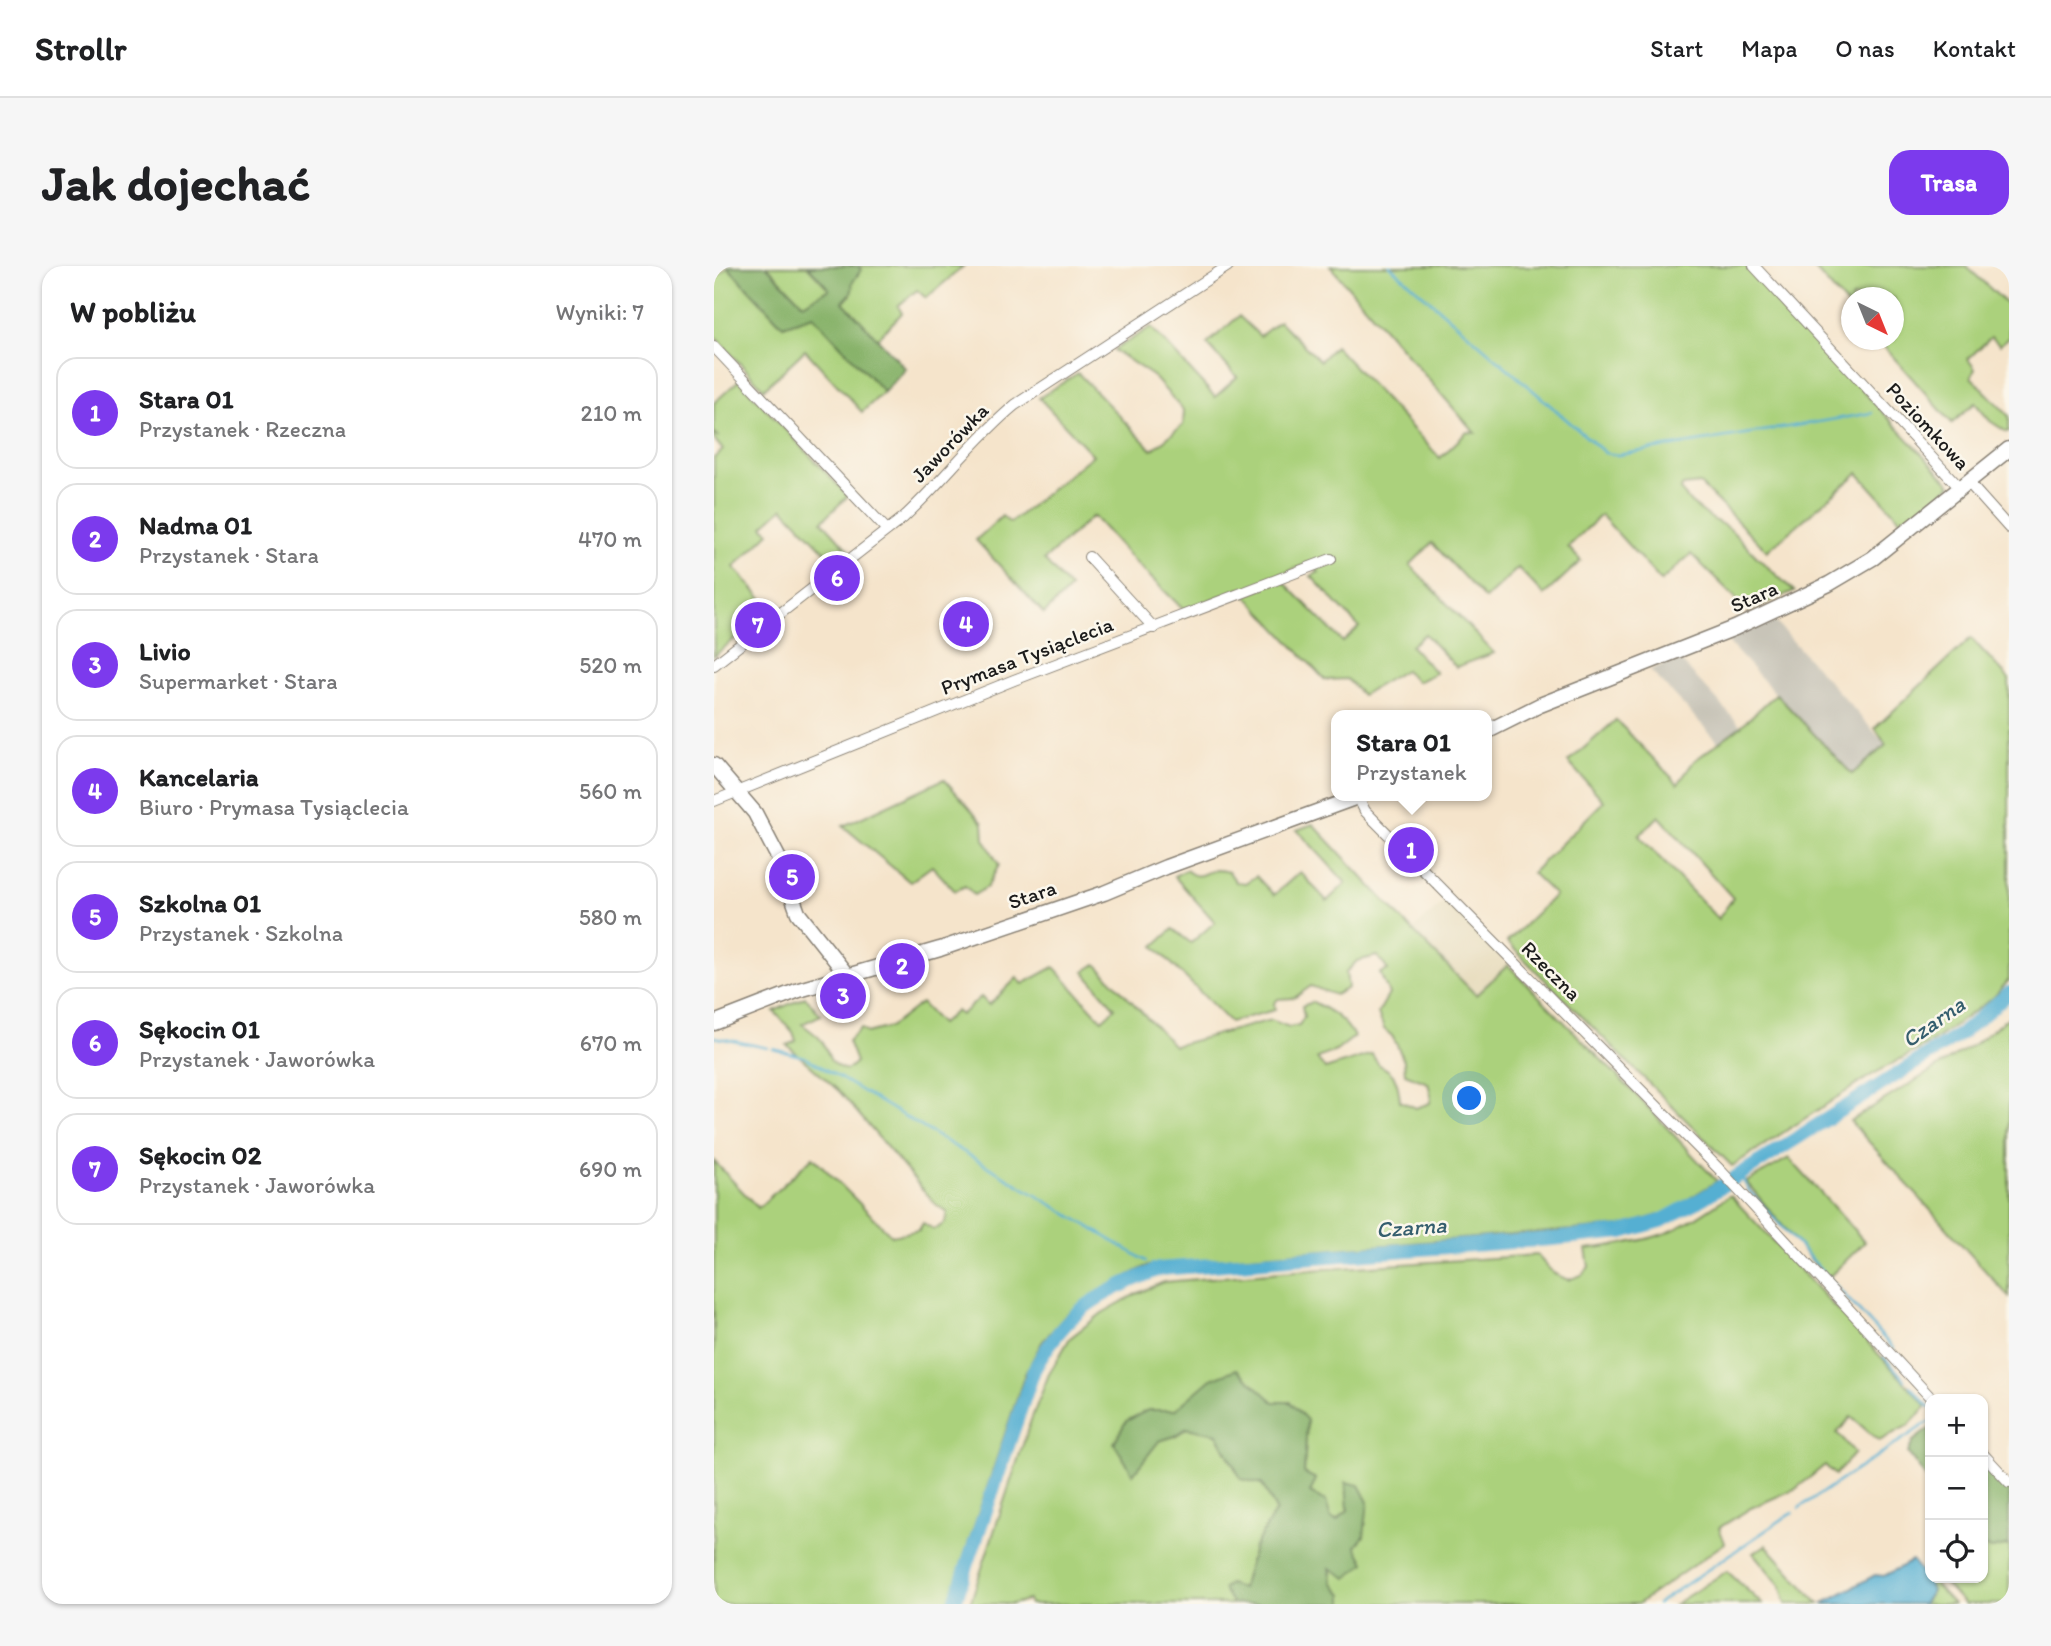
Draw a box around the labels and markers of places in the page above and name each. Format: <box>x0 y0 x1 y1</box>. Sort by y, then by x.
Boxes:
pin: 6 <box>814 552 860 604</box>
pin: 4 <box>943 598 989 650</box>
pin: 7 <box>735 599 781 651</box>
pin: 1 <box>1388 824 1434 876</box>
pin: 5 <box>769 851 815 903</box>
pin: 2 <box>879 940 925 992</box>
pin: 3 <box>820 970 866 1022</box>

